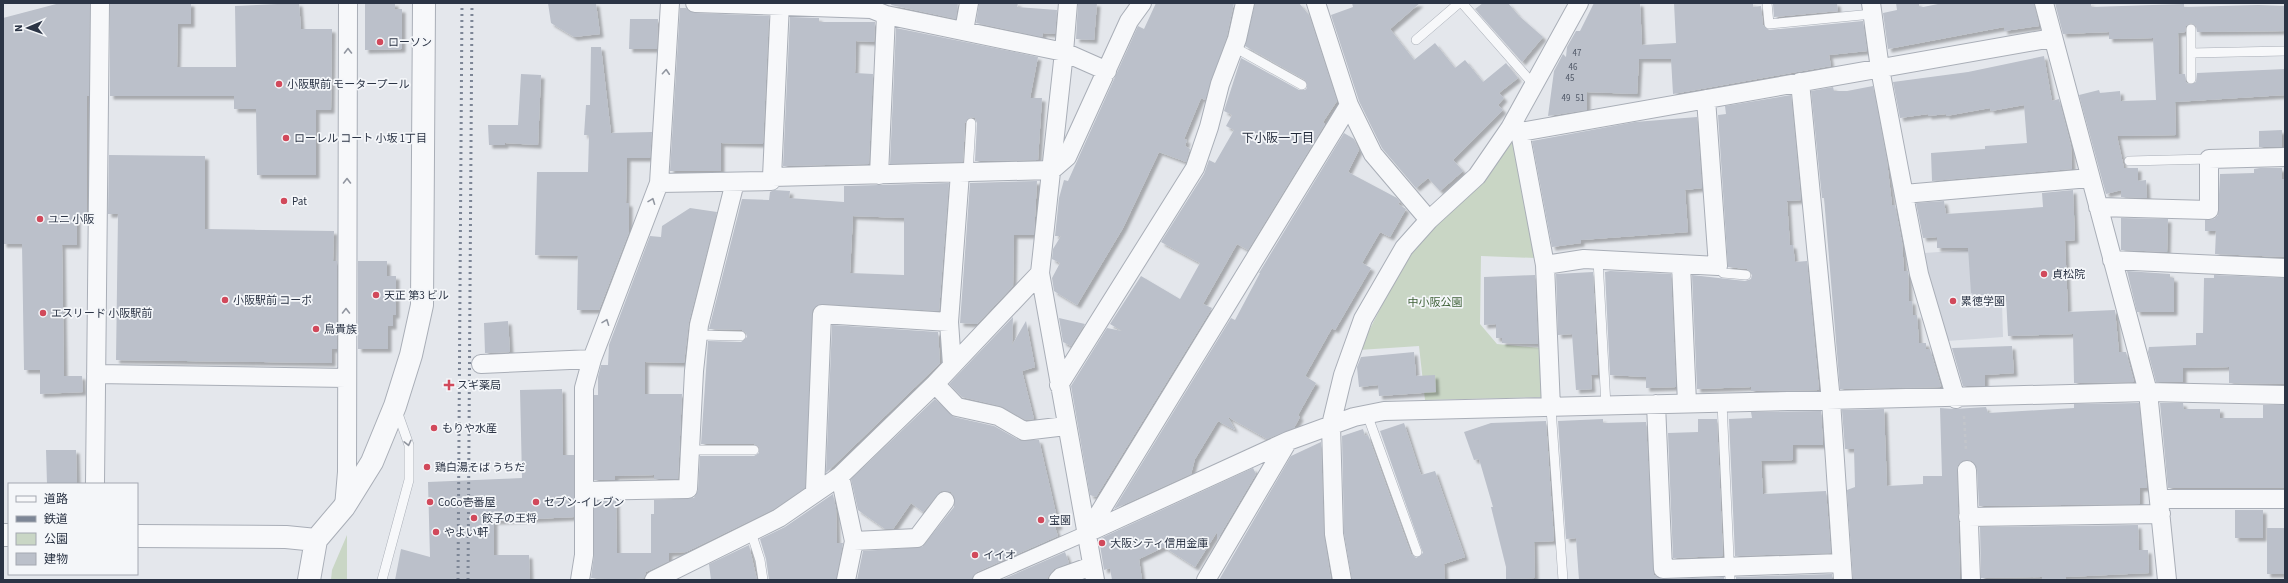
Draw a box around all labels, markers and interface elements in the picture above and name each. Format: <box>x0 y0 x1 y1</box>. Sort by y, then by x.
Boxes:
north arrow <box>8 8 48 48</box>
text: N <box>11 24 26 32</box>
place label: ローソン <box>388 35 432 50</box>
marker: ローソン <box>375 37 385 47</box>
house number: 47 <box>1573 47 1582 60</box>
one-way arrow <box>344 48 352 54</box>
house number: 46 <box>1569 61 1578 74</box>
one-way arrow <box>662 69 670 75</box>
house number: 45 <box>1566 72 1575 85</box>
place label: 小阪駅前 モータープール <box>287 77 410 92</box>
marker: 小阪駅前 モータープール <box>274 79 284 89</box>
house number: 49 <box>1562 92 1571 105</box>
house number: 51 <box>1576 92 1584 105</box>
district label: 下小阪一丁目 <box>1242 130 1314 147</box>
place label: ローレル コート 小坂 1丁目 <box>294 131 427 146</box>
marker: ローレル コート 小坂 1丁目 <box>281 133 291 143</box>
one-way arrow <box>343 178 351 184</box>
place label: Pat <box>292 194 307 209</box>
marker: Pat <box>279 196 289 206</box>
one-way arrow <box>648 197 656 204</box>
place label: ユニ 小阪 <box>48 212 94 227</box>
marker: ユニ 小阪 <box>35 214 45 224</box>
place label: 貞松院 <box>2052 267 2085 282</box>
marker: 貞松院 <box>2039 269 2049 279</box>
place label: 天正 第3 ビル <box>384 288 449 303</box>
marker: 天正 第3 ビル <box>371 290 381 300</box>
place label: 小阪駅前 コーポ <box>233 293 312 308</box>
place label: 累徳学園 <box>1961 294 2005 309</box>
marker: 小阪駅前 コーポ <box>220 295 230 305</box>
park label: 中小阪公園 <box>1408 295 1463 310</box>
marker: 累徳学園 <box>1948 296 1958 306</box>
place label: エスリード 小阪駅前 <box>51 306 152 321</box>
marker: エスリード 小阪駅前 <box>38 308 48 318</box>
one-way arrow <box>342 308 350 314</box>
one-way arrow <box>601 319 609 326</box>
place label: 鳥貴族 <box>324 322 357 337</box>
marker: 鳥貴族 <box>311 324 321 334</box>
place label: スギ薬局 <box>457 378 501 393</box>
marker: スギ薬局 <box>444 380 454 390</box>
place label: もりや水産 <box>442 421 497 436</box>
marker: もりや水産 <box>429 423 439 433</box>
one-way arrow <box>403 440 411 446</box>
place label: 鶏白湯そば うちだ <box>435 460 525 475</box>
marker: 鶏白湯そば うちだ <box>422 462 432 472</box>
legend <box>8 483 138 575</box>
text: 道路 <box>44 491 68 508</box>
place label: CoCo壱番屋 <box>438 495 496 510</box>
place label: セブン-イレブン <box>544 495 624 510</box>
marker: CoCo壱番屋 <box>425 497 435 507</box>
marker: セブン-イレブン <box>531 497 541 507</box>
text: 鉄道 <box>44 511 68 528</box>
place label: 餃子の王将 <box>482 511 537 526</box>
marker: 餃子の王将 <box>469 513 479 523</box>
place label: 宝園 <box>1049 513 1071 528</box>
marker: 宝園 <box>1036 515 1046 525</box>
place label: やよい軒 <box>444 525 489 540</box>
marker: やよい軒 <box>431 527 441 537</box>
text: 公園 <box>44 531 68 548</box>
place label: 大阪シティ信用金庫 <box>1110 536 1208 551</box>
marker: 大阪シティ信用金庫 <box>1097 538 1107 548</box>
place label: イイオ <box>983 548 1016 563</box>
marker: イイオ <box>970 550 980 560</box>
text: 建物 <box>44 551 68 568</box>

